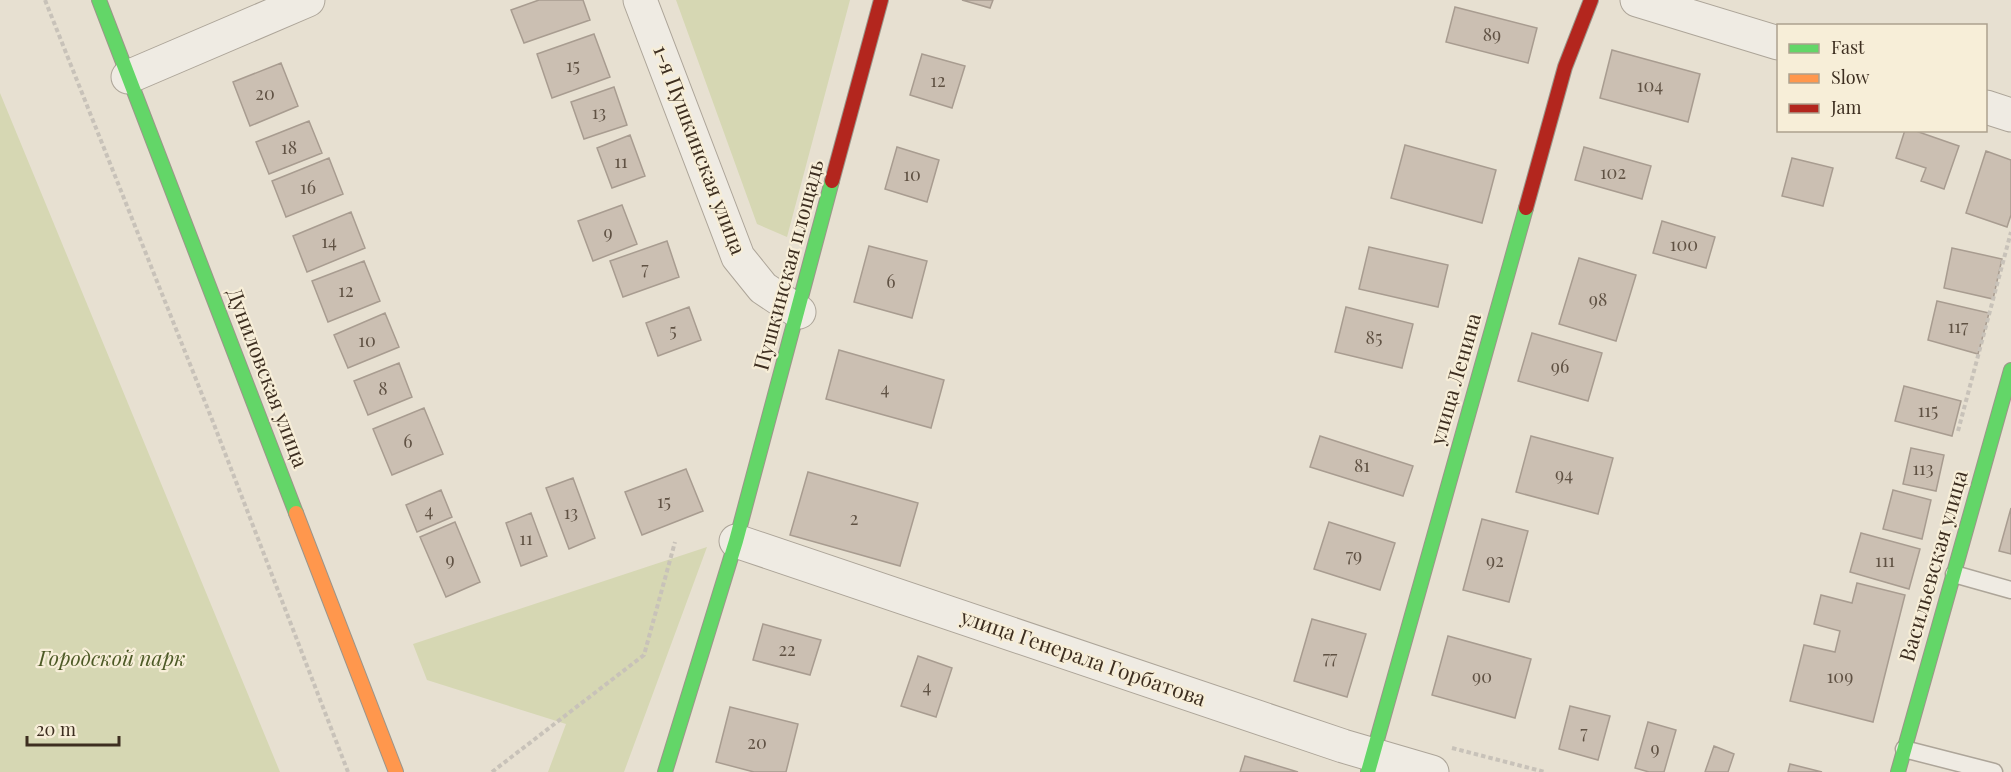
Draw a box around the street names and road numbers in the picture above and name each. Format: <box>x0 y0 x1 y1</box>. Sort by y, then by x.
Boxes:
street label: 1-я Пушкинская улица <box>648 41 754 259</box>
street label: Пушкинская площадь <box>745 156 829 373</box>
street label: Дуниловская улица <box>222 284 316 472</box>
street label: улица Ленина <box>1422 309 1486 449</box>
street label: Васильевская улица <box>1891 466 1973 664</box>
street label: улица Генерала Горбатова <box>956 601 1210 711</box>

